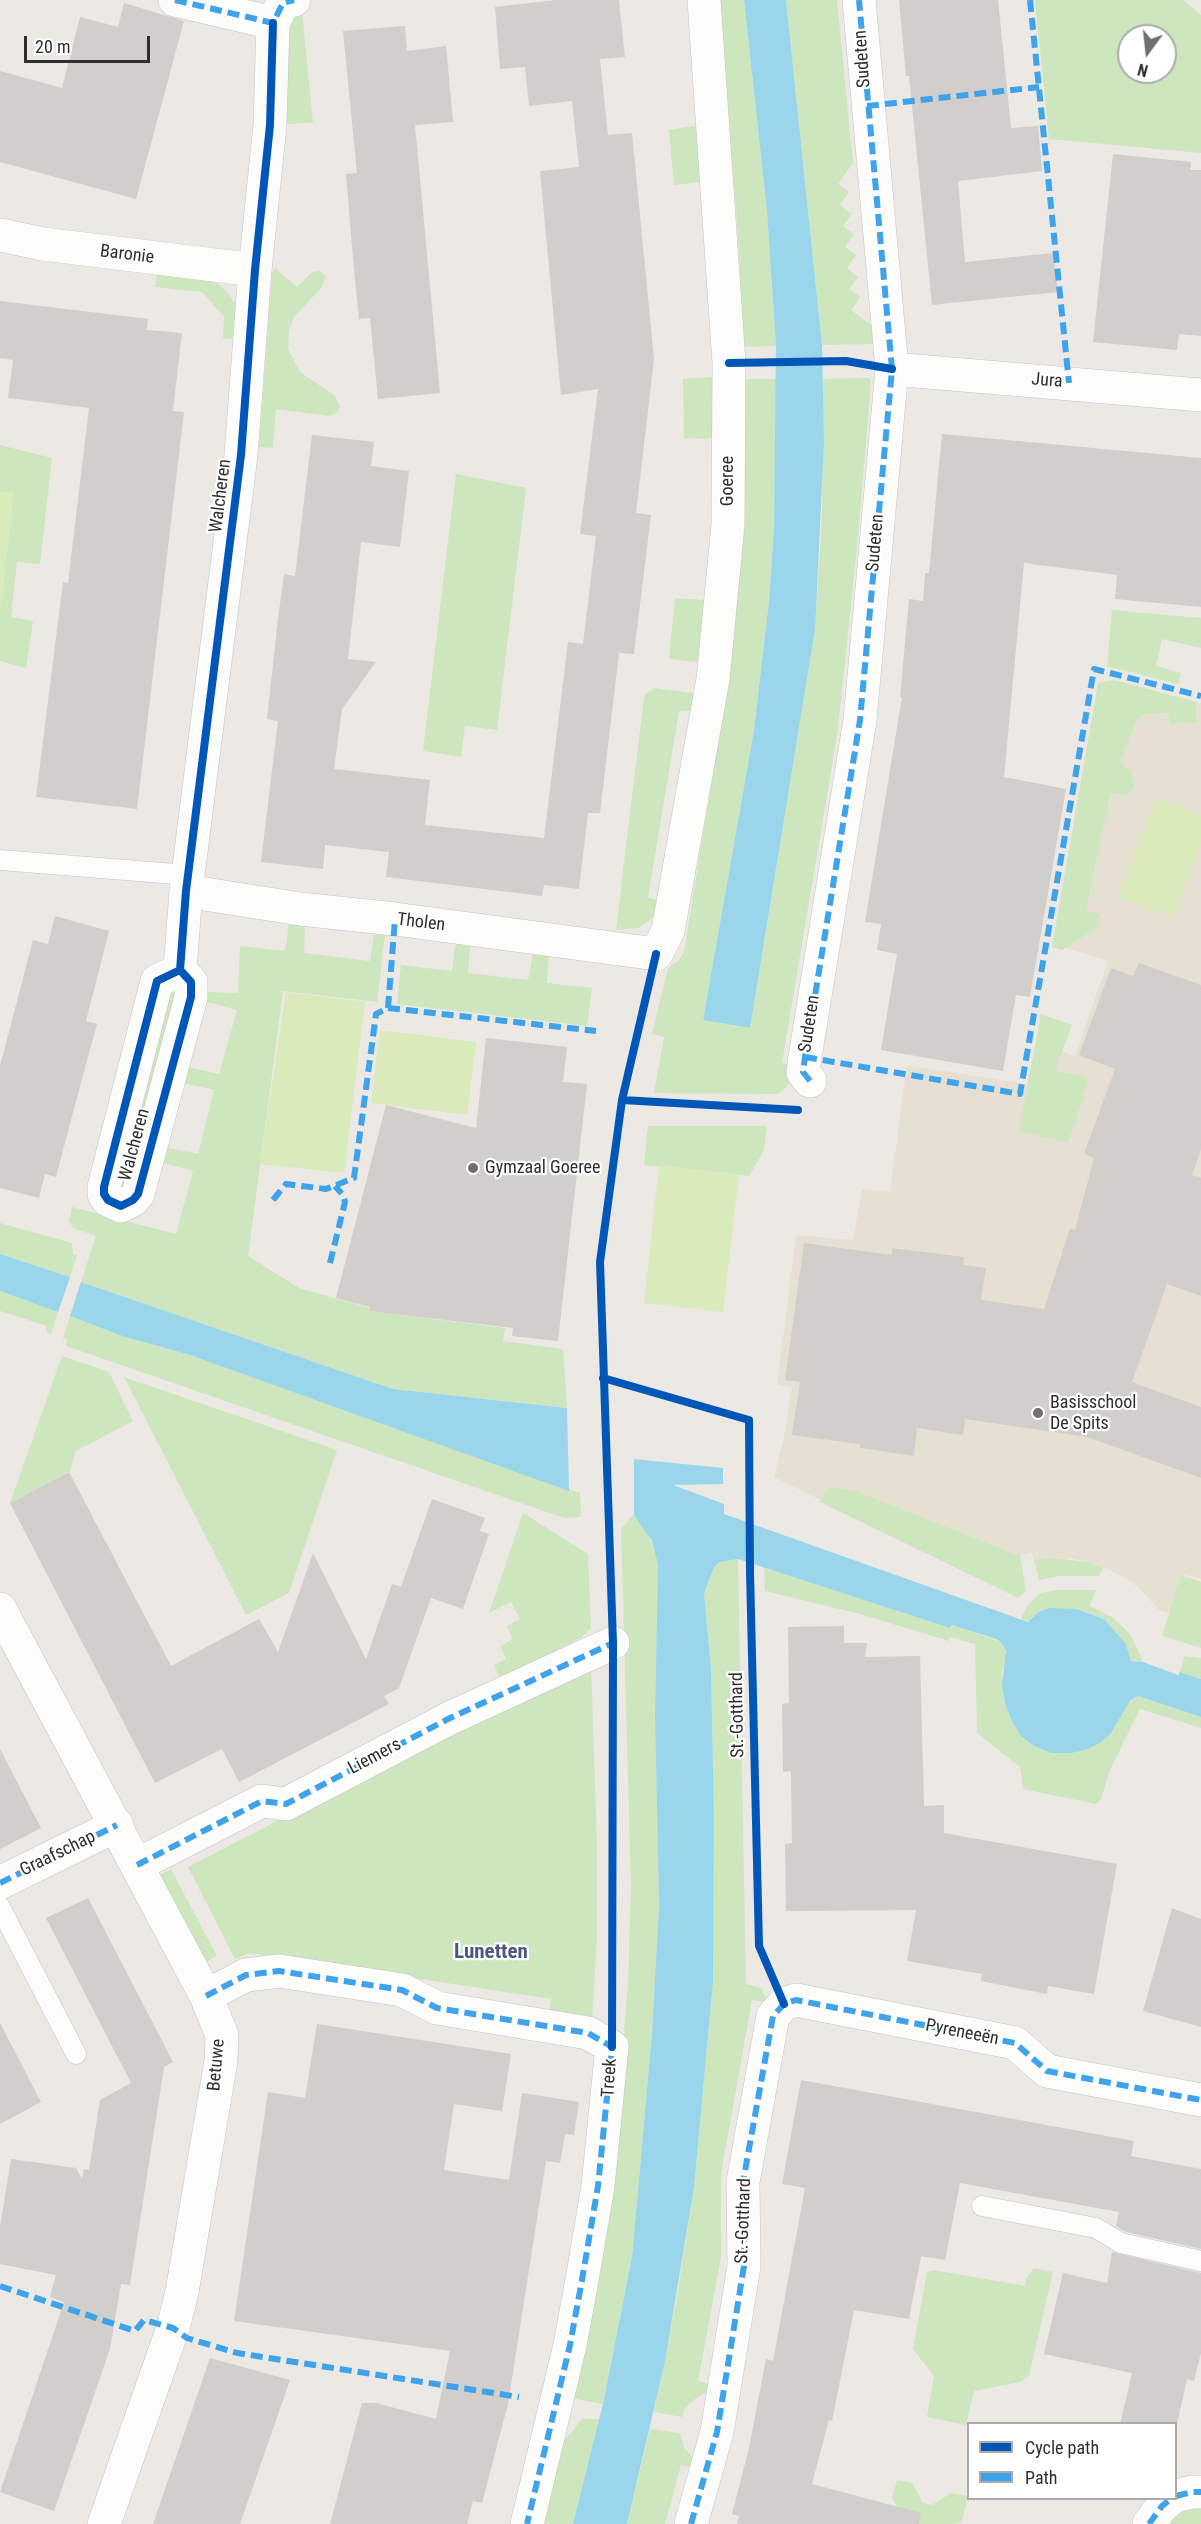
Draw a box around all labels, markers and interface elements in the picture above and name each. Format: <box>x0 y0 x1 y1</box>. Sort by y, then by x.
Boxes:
scale bar <box>27 24 153 62</box>
north arrow <box>1117 24 1177 84</box>
street label: Sudeten <box>850 29 876 89</box>
text: 20 m <box>35 36 70 57</box>
text: N <box>1136 59 1150 80</box>
street label: Baronie <box>99 241 155 269</box>
street label: Jura <box>1031 369 1063 393</box>
street label: Goeree <box>717 456 739 506</box>
street label: Walcheren <box>206 458 236 534</box>
street label: Sudeten <box>863 513 889 573</box>
street label: Tholen <box>396 909 446 937</box>
street label: Sudeten <box>795 994 825 1054</box>
street label: Walcheren <box>115 1106 155 1184</box>
place label: Gymzaal Goeree <box>485 1157 600 1179</box>
marker: Gymzaal Goeree <box>466 1161 480 1175</box>
place label: Basisschool De Spits <box>1050 1392 1136 1434</box>
marker: Basisschool De Spits <box>1031 1406 1045 1420</box>
street label: St.-Gotthard <box>726 1672 750 1758</box>
street label: Liemers <box>345 1734 405 1780</box>
street label: Graafschap <box>17 1826 99 1882</box>
district label: Lunetten <box>454 1940 528 1966</box>
street label: Pyreneeën <box>924 2015 1000 2051</box>
street label: Betuwe <box>204 2038 230 2092</box>
street label: Treek <box>598 2058 622 2098</box>
street label: St.-Gotthard <box>732 2178 756 2264</box>
legend <box>967 2422 1177 2500</box>
text: Cycle path <box>1025 2437 1099 2458</box>
text: Path <box>1025 2467 1058 2488</box>

